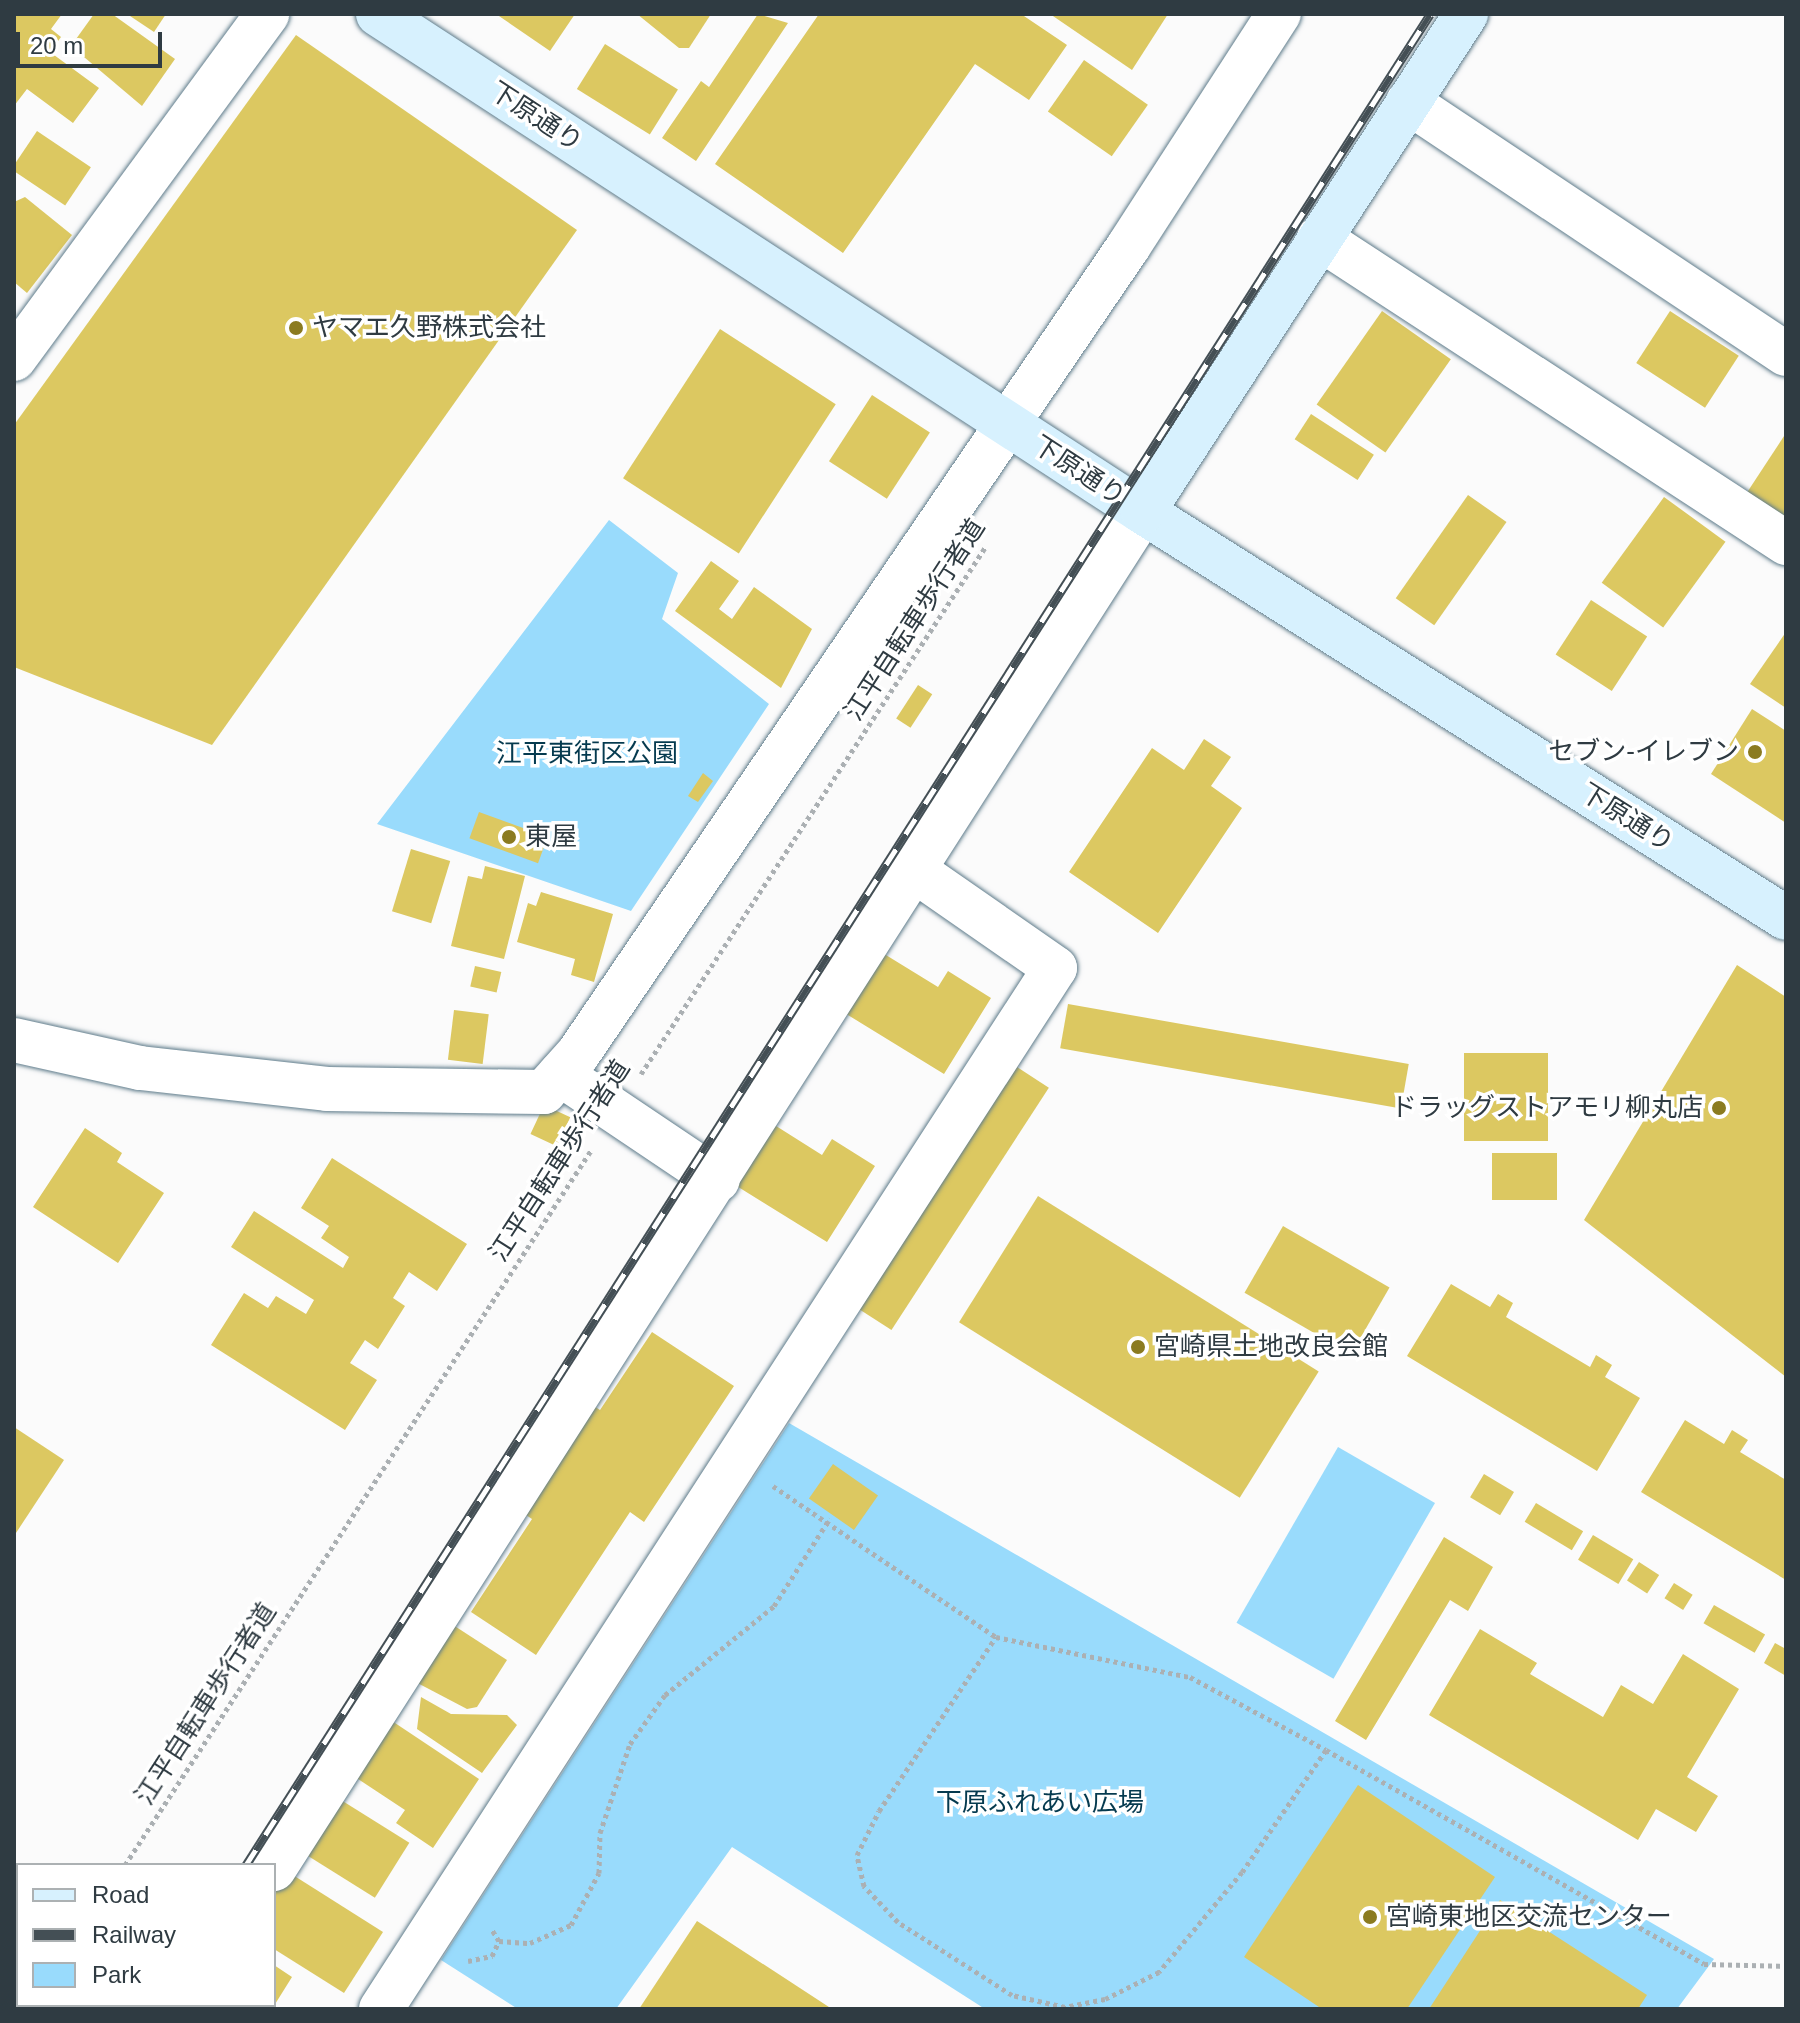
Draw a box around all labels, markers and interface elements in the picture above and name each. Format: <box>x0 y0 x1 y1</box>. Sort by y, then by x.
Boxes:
scale bar <box>20 16 166 66</box>
text: 20 m <box>30 32 83 59</box>
street label: 下原通り <box>484 76 588 158</box>
place label: ヤマエ久野株式会社 <box>312 312 546 344</box>
marker: ヤマエ久野株式会社 <box>287 319 305 337</box>
street label: 下原通り <box>1027 430 1131 512</box>
street label: 江平自転車歩行者道 <box>838 513 992 727</box>
place label: セブン-イレブン <box>1548 736 1739 768</box>
park label: 江平東街区公園 <box>496 738 678 770</box>
marker: セブン-イレブン <box>1746 743 1764 761</box>
street label: 下原通り <box>1575 777 1679 859</box>
place label: 東屋 <box>525 821 577 853</box>
marker: 東屋 <box>500 828 518 846</box>
street label: 江平自転車歩行者道 <box>483 1054 637 1268</box>
place label: ドラッグストアモリ柳丸店 <box>1391 1092 1703 1124</box>
marker: ドラッグストアモリ柳丸店 <box>1710 1099 1728 1117</box>
place label: 宮崎県土地改良会館 <box>1154 1331 1388 1363</box>
marker: 宮崎県土地改良会館 <box>1129 1338 1147 1356</box>
street label: 江平自転車歩行者道 <box>129 1597 283 1811</box>
park label: 下原ふれあい広場 <box>936 1787 1144 1819</box>
legend <box>16 1863 276 2007</box>
text: Road <box>92 1881 149 1908</box>
place label: 宮崎東地区交流センター <box>1386 1901 1672 1933</box>
marker: 宮崎東地区交流センター <box>1361 1908 1379 1926</box>
text: Railway <box>92 1921 176 1948</box>
text: Park <box>92 1961 141 1988</box>

